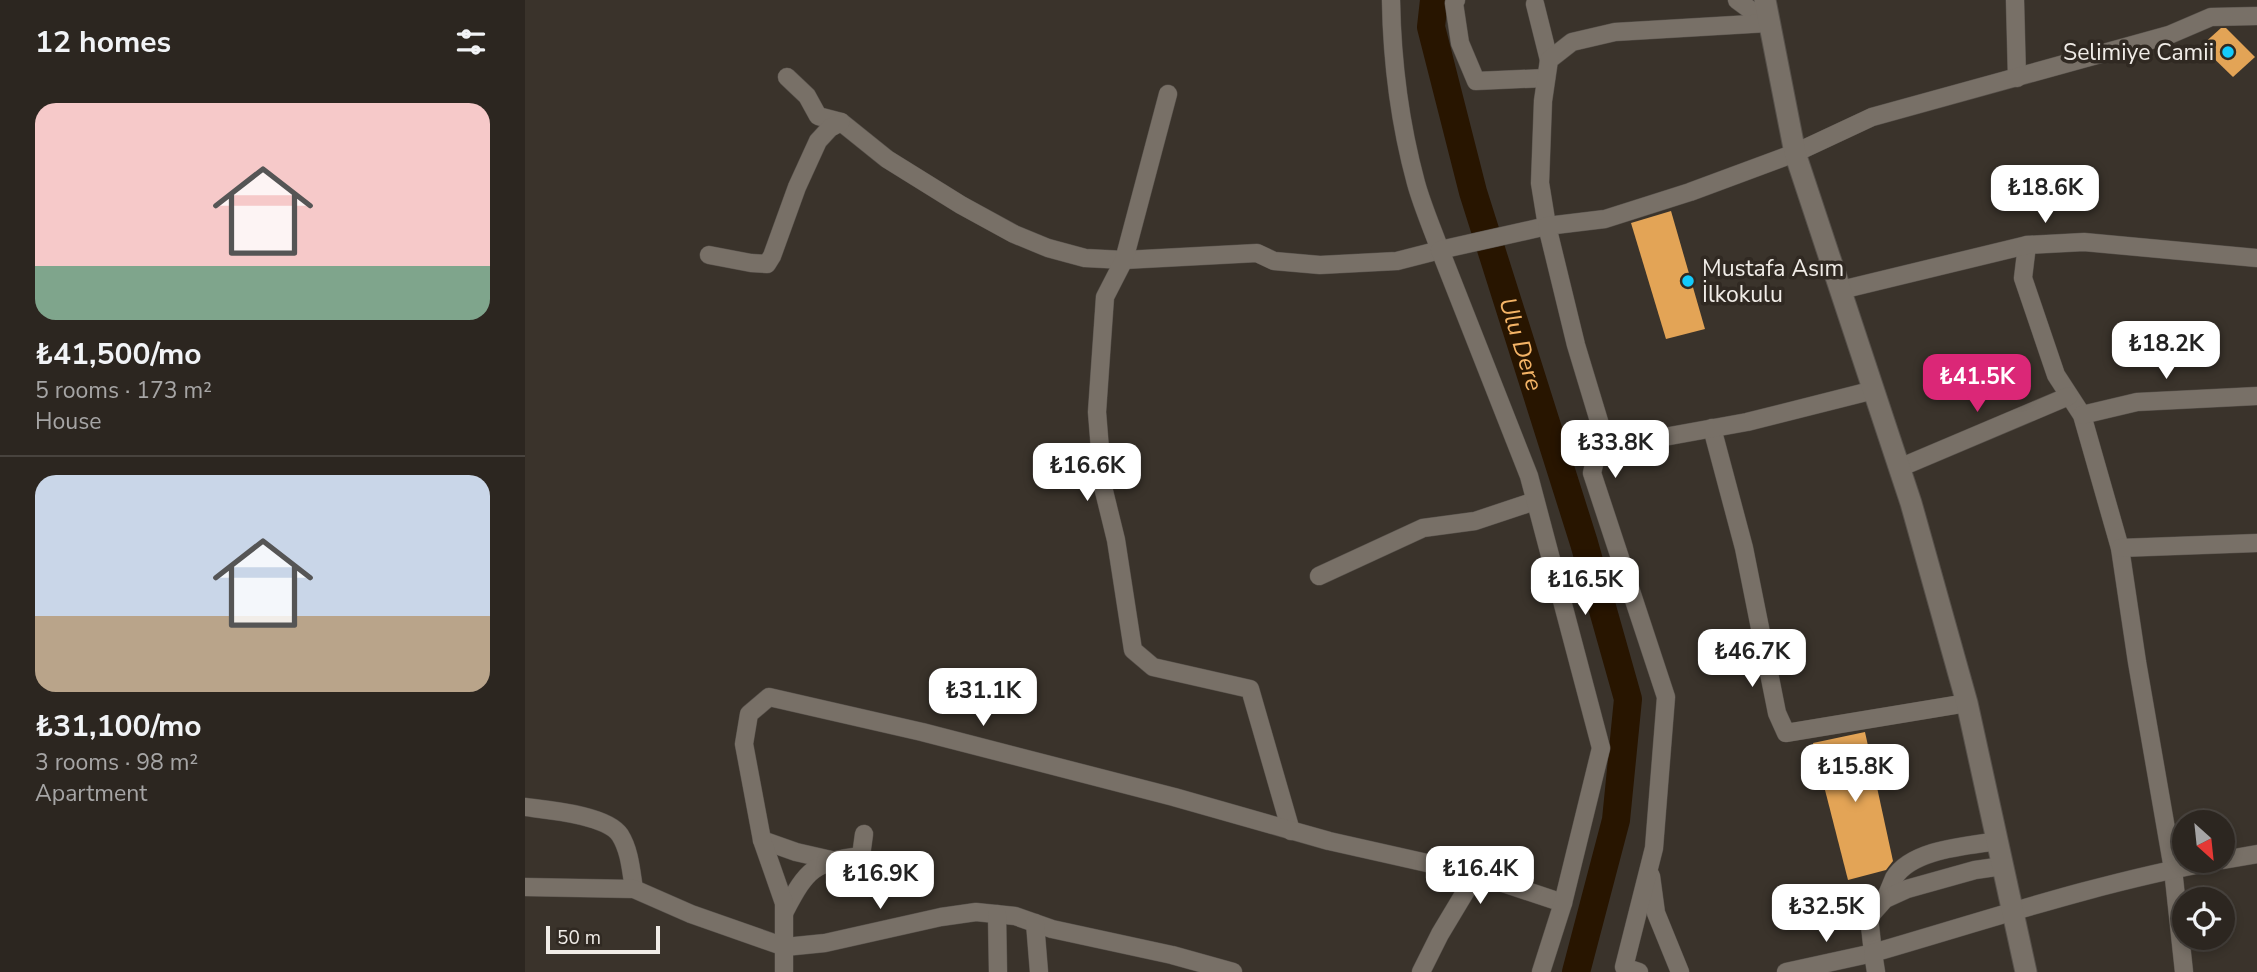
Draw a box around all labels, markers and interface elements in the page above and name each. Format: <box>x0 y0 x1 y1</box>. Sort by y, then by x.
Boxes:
text: 12 homes <box>35 22 171 63</box>
icon: filters <box>452 23 490 61</box>
place label: Selimiye Camii <box>2063 37 2214 68</box>
marker: Selimiye Camii <box>2220 44 2236 60</box>
icon: home <box>200 148 326 274</box>
pin: ₺18.6K <box>1988 166 2102 225</box>
text: ₺18.6K <box>2007 172 2083 203</box>
place label: Mustafa Asım İlkokulu <box>1702 253 1844 310</box>
marker: Mustafa Asım İlkokulu <box>1680 273 1696 289</box>
water label: Ulu Dere <box>1491 294 1551 395</box>
pin: ₺18.2K <box>2109 322 2223 381</box>
text: ₺18.2K <box>2128 328 2204 359</box>
text: ₺41,500/mo <box>35 334 202 375</box>
pin: ₺41.5K <box>1920 354 2034 414</box>
text: ₺41.5K <box>1939 361 2015 392</box>
text: 5 rooms · 173 m² <box>35 375 212 406</box>
text: House <box>35 406 102 437</box>
pin: ₺33.8K <box>1558 420 1672 480</box>
text: ₺33.8K <box>1577 427 1653 458</box>
pin: ₺16.6K <box>1030 444 1144 503</box>
text: ₺16.6K <box>1049 450 1125 481</box>
icon: home <box>200 520 326 646</box>
pin: ₺16.5K <box>1528 558 1642 617</box>
text: ₺16.5K <box>1547 564 1623 595</box>
pin: ₺46.7K <box>1695 630 1809 689</box>
text: ₺46.7K <box>1714 636 1790 667</box>
pin: ₺31.1K <box>926 668 1040 728</box>
text: ₺31.1K <box>945 675 1021 706</box>
text: ₺31,100/mo <box>35 706 202 747</box>
pin: ₺15.8K <box>1798 744 1912 804</box>
text: 3 rooms · 98 m² <box>35 747 198 778</box>
text: ₺15.8K <box>1817 751 1893 782</box>
text: Apartment <box>35 778 147 809</box>
north arrow <box>2172 810 2235 873</box>
map controls <box>2172 810 2235 950</box>
pin: ₺16.4K <box>1423 846 1537 906</box>
pin: ₺16.9K <box>823 852 937 911</box>
text: ₺16.4K <box>1442 853 1518 884</box>
text: ₺16.9K <box>842 858 918 889</box>
pin: ₺32.5K <box>1769 884 1883 944</box>
button: locate <box>2172 887 2235 950</box>
text: ₺32.5K <box>1788 891 1864 922</box>
scale bar <box>546 923 660 955</box>
text: 50 m <box>557 925 601 951</box>

